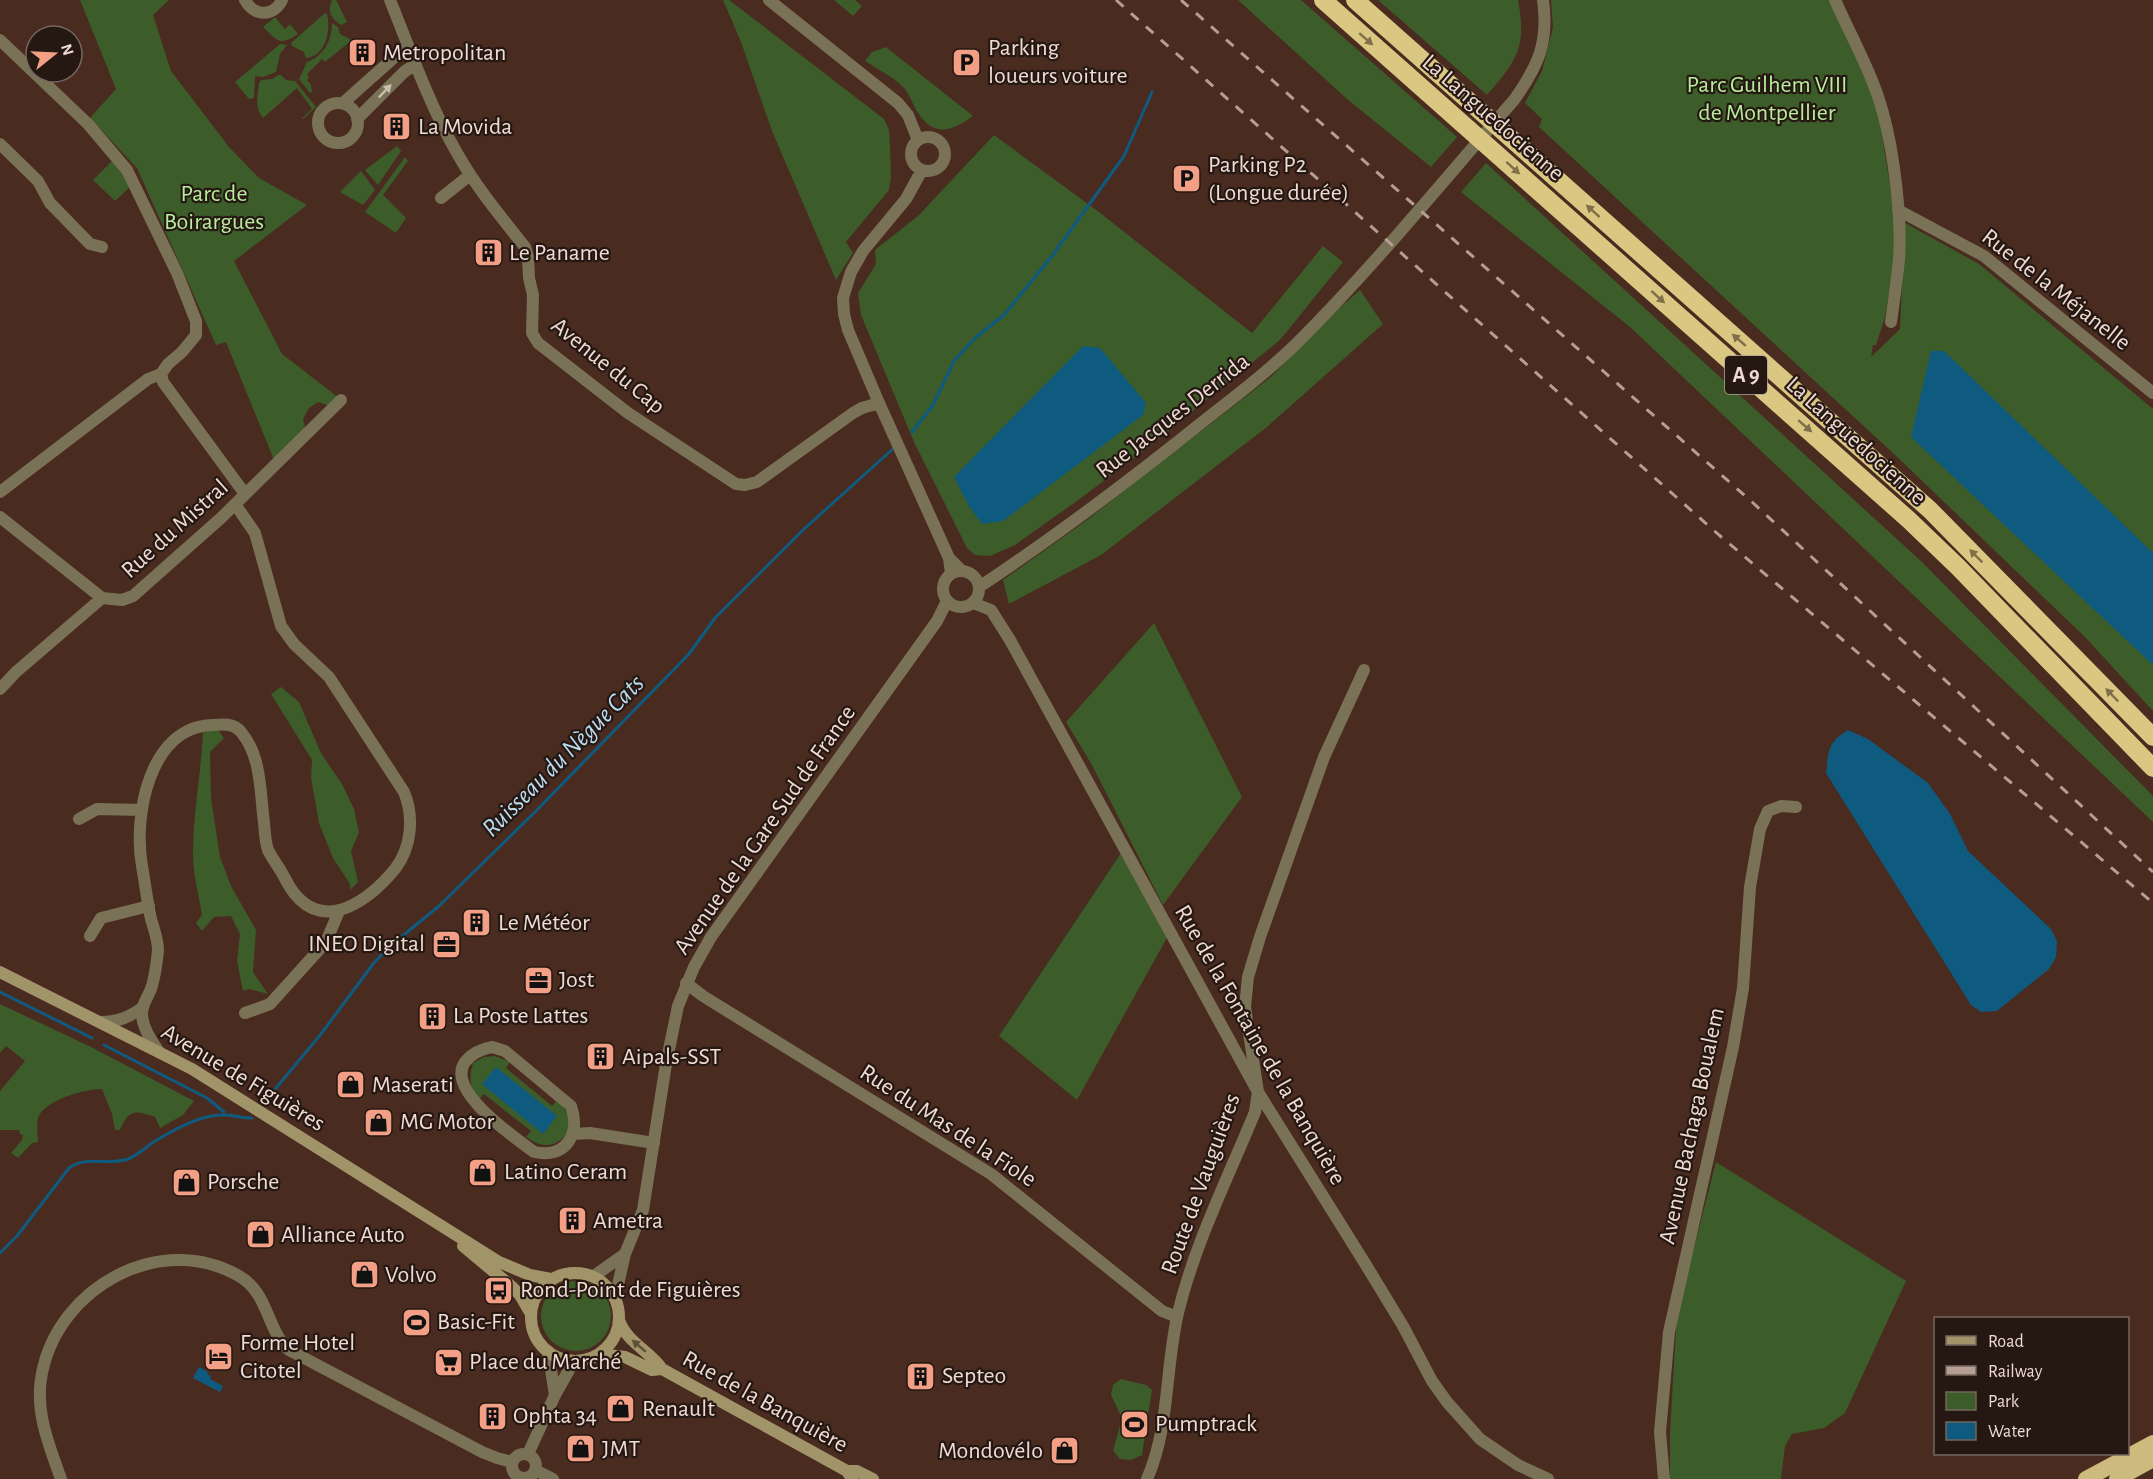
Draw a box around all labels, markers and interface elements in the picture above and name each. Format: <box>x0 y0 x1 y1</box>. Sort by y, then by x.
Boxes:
north arrow <box>24 24 84 84</box>
one-way arrow <box>1359 32 1374 46</box>
place label: Parking loueurs voiture <box>988 36 1127 88</box>
building icon: Metropolitan <box>346 37 378 69</box>
place label: Metropolitan <box>383 41 506 65</box>
text: N <box>58 42 77 57</box>
parking icon: Parking loueurs voiture <box>951 46 983 78</box>
street label: La Languedocienne <box>1418 50 1568 186</box>
park label: Parc Guilhem VIII de Montpellier <box>1686 73 1848 125</box>
one-way arrow <box>377 85 391 99</box>
building icon: La Movida <box>381 111 413 143</box>
place label: La Movida <box>418 115 512 139</box>
place label: Parking P2 (Longue durée) <box>1208 153 1349 205</box>
one-way arrow <box>1505 161 1520 175</box>
parking icon: Parking P2 (Longue durée) <box>1171 163 1203 195</box>
park label: Parc de Boirargues <box>164 182 264 234</box>
one-way arrow <box>1585 204 1600 217</box>
street label: Rue de la Méjanelle <box>1977 225 2135 355</box>
building icon: Le Paname <box>472 237 504 269</box>
place label: Le Paname <box>509 241 610 265</box>
one-way arrow <box>1651 290 1666 304</box>
street label: Avenue du Cap <box>547 313 669 419</box>
one-way arrow <box>1732 334 1747 347</box>
street label: Rue Jacques Derrida <box>1092 349 1254 483</box>
road number: A 9 <box>1725 356 1767 394</box>
street label: La Languedocienne <box>1781 372 1931 510</box>
one-way arrow <box>1797 419 1812 433</box>
street label: Rue du Mistral <box>117 475 233 583</box>
one-way arrow <box>1970 549 1984 563</box>
water label: Ruisseau du Nègue Cats <box>477 670 649 842</box>
one-way arrow <box>2106 689 2120 703</box>
street label: Avenue de la Gare Sud de France <box>670 701 860 959</box>
street label: Rue de la Fontaine de la Banquière <box>1170 901 1350 1189</box>
building icon: Le Météor <box>461 907 493 939</box>
place label: Le Météor <box>498 911 590 935</box>
office icon: INEO Digital <box>430 928 462 960</box>
place label: INEO Digital <box>308 932 425 956</box>
office icon: Jost <box>522 964 554 996</box>
place label: Jost <box>559 968 595 992</box>
building icon: La Poste Lattes <box>416 1000 448 1032</box>
place label: La Poste Lattes <box>453 1004 589 1028</box>
street label: Avenue Bachaga Boualem <box>1655 1006 1729 1246</box>
street label: Avenue de Figuières <box>157 1020 329 1136</box>
building icon: Aipals-SST <box>585 1041 617 1073</box>
place label: Aipals-SST <box>622 1045 721 1069</box>
street label: Rue du Mas de la Fiole <box>856 1060 1040 1192</box>
shop icon: Maserati <box>335 1069 367 1101</box>
place label: Maserati <box>372 1073 454 1097</box>
street label: Route de Vauguières <box>1157 1090 1245 1278</box>
shop icon: MG Motor <box>363 1106 395 1138</box>
place label: MG Motor <box>400 1110 494 1134</box>
shop icon: Latino Ceram <box>467 1156 499 1188</box>
place label: Latino Ceram <box>504 1160 627 1184</box>
shop icon: Porsche <box>170 1166 202 1198</box>
place label: Porsche <box>207 1170 279 1194</box>
building icon: Ametra <box>556 1205 588 1237</box>
place label: Ametra <box>593 1209 663 1233</box>
shop icon: Alliance Auto <box>244 1219 276 1251</box>
place label: Alliance Auto <box>281 1223 405 1247</box>
shop icon: Volvo <box>348 1259 380 1291</box>
place label: Volvo <box>385 1263 437 1287</box>
bus stop icon: Rond-Point de Figuières <box>483 1274 515 1306</box>
place label: Rond-Point de Figuières <box>520 1278 741 1302</box>
sports icon: Basic-Fit <box>400 1306 432 1338</box>
place label: Basic-Fit <box>437 1310 515 1334</box>
legend <box>1934 1317 2129 1455</box>
place label: Forme Hotel Citotel <box>240 1331 355 1383</box>
text: Road <box>1988 1333 2024 1351</box>
one-way arrow <box>632 1340 647 1353</box>
hotel icon: Forme Hotel Citotel <box>203 1341 235 1373</box>
supermarket icon: Place du Marché <box>432 1346 464 1378</box>
street label: Rue de la Banquière <box>678 1347 852 1457</box>
place label: Place du Marché <box>469 1350 621 1374</box>
building icon: Septeo <box>905 1360 937 1392</box>
text: Railway <box>1988 1363 2043 1381</box>
place label: Septeo <box>942 1364 1006 1388</box>
shop icon: Renault <box>605 1393 637 1425</box>
text: Park <box>1988 1393 2020 1411</box>
place label: Renault <box>642 1397 715 1421</box>
building icon: Ophta 34 <box>476 1400 508 1432</box>
place label: Ophta 34 <box>513 1404 597 1428</box>
sports icon: Pumptrack <box>1118 1408 1150 1440</box>
place label: Pumptrack <box>1155 1412 1257 1436</box>
text: Water <box>1988 1423 2031 1441</box>
shop icon: JMT <box>565 1433 597 1465</box>
shop icon: Mondovélo <box>1048 1435 1080 1467</box>
place label: JMT <box>602 1437 640 1461</box>
place label: Mondovélo <box>938 1439 1043 1463</box>

